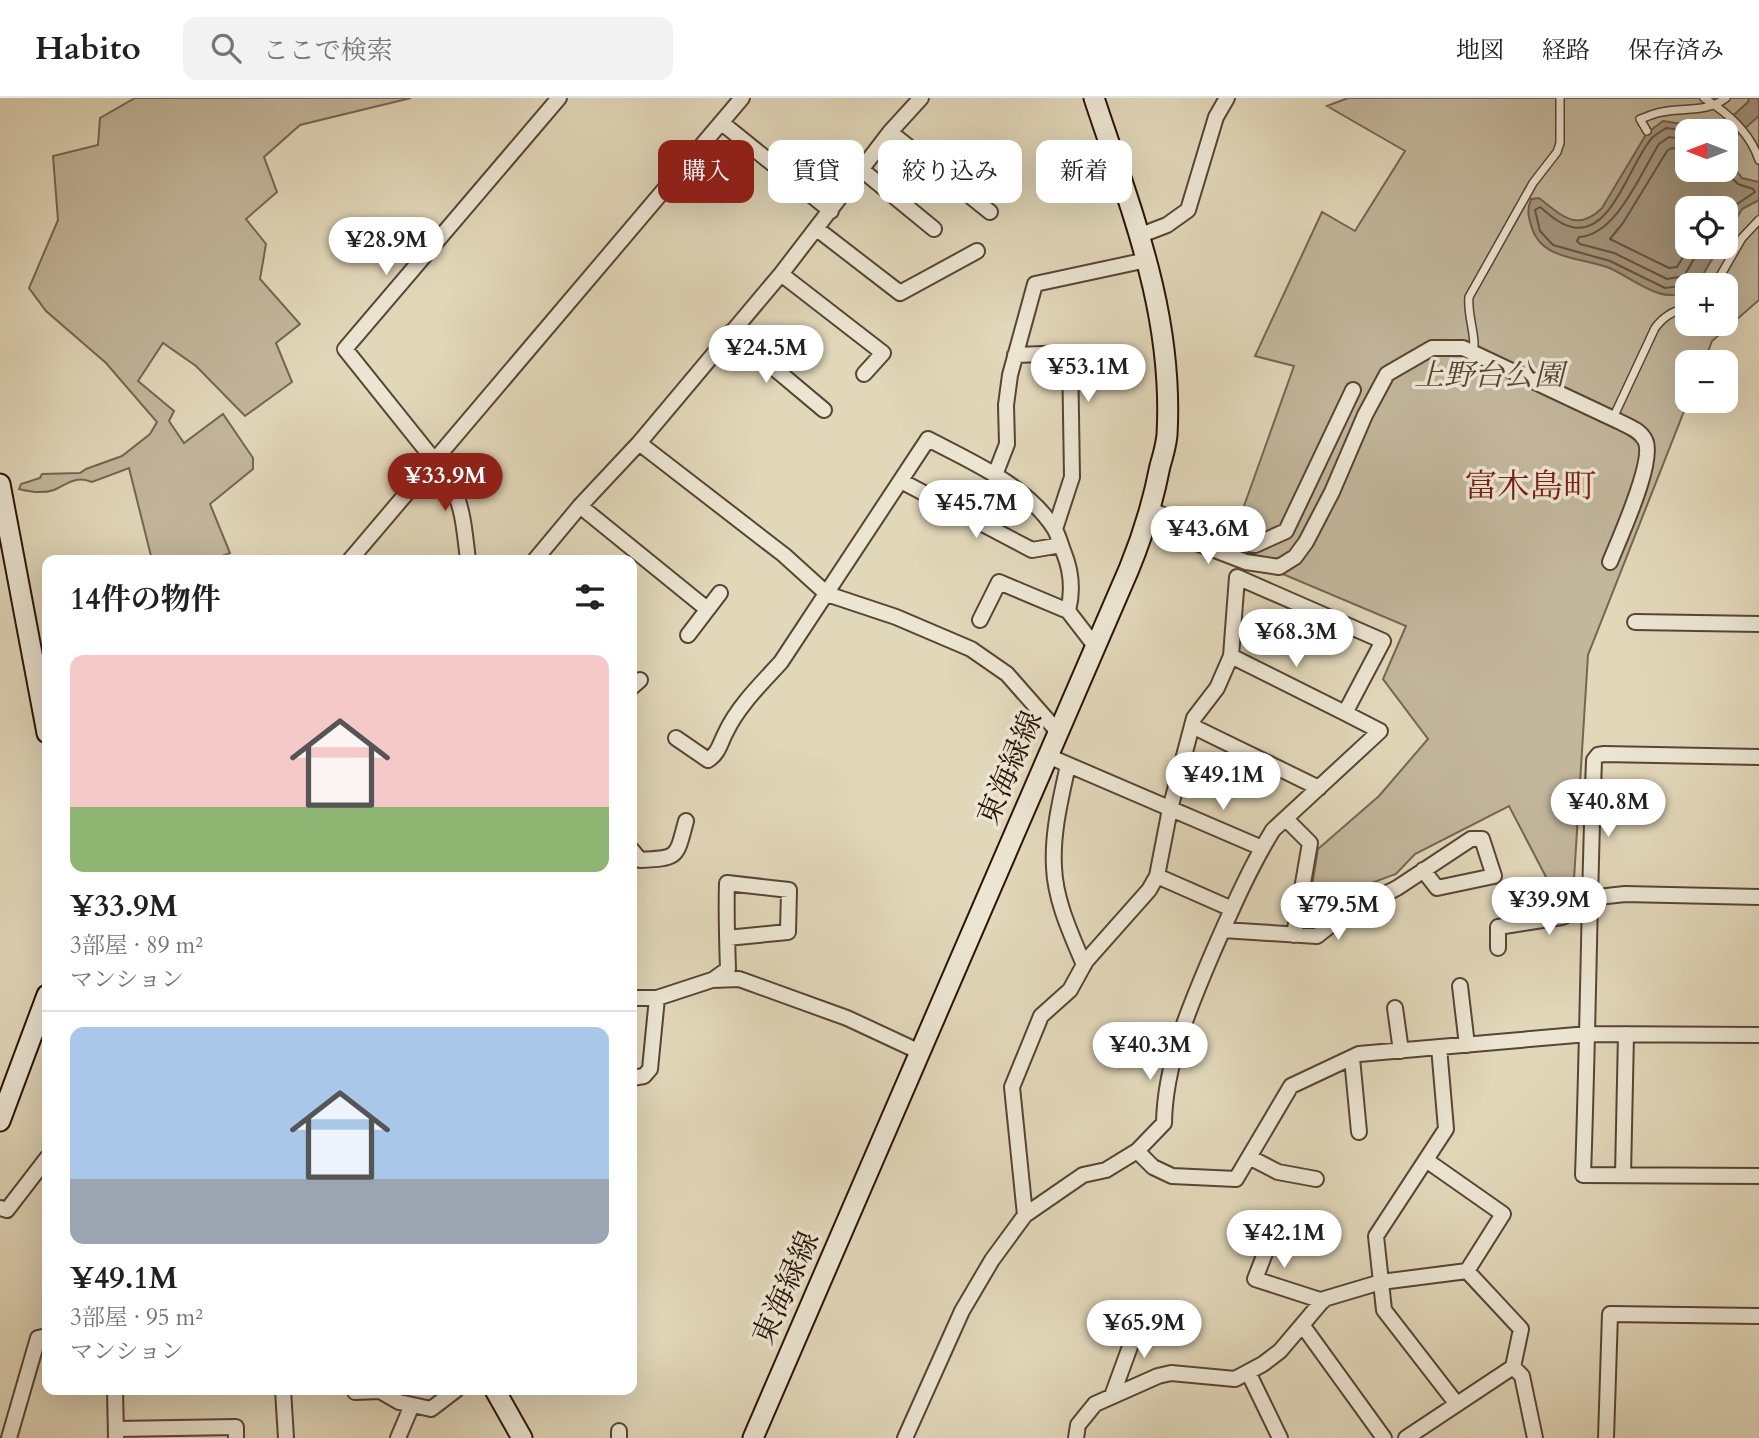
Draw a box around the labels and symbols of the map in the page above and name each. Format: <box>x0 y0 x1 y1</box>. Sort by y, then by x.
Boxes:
north arrow <box>1675 119 1738 182</box>
pin: ¥28.9M <box>329 218 443 277</box>
pin: ¥24.5M <box>709 326 823 385</box>
pin: ¥53.1M <box>1031 344 1145 404</box>
park label: 上野台公園 <box>1414 355 1569 396</box>
pin: ¥33.9M <box>388 454 502 513</box>
district label: 富木島町 <box>1464 464 1596 509</box>
pin: ¥45.7M <box>919 480 1033 540</box>
pin: ¥43.6M <box>1151 506 1265 566</box>
pin: ¥68.3M <box>1239 610 1353 669</box>
street label: 東海緑線 <box>968 705 1052 831</box>
pin: ¥49.1M <box>1166 752 1280 812</box>
pin: ¥40.8M <box>1551 780 1665 839</box>
pin: ¥39.9M <box>1492 878 1606 937</box>
pin: ¥79.5M <box>1281 882 1395 942</box>
pin: ¥40.3M <box>1093 1023 1207 1082</box>
pin: ¥42.1M <box>1227 1210 1341 1270</box>
street label: 東海緑線 <box>743 1225 829 1351</box>
pin: ¥65.9M <box>1087 1300 1201 1360</box>

